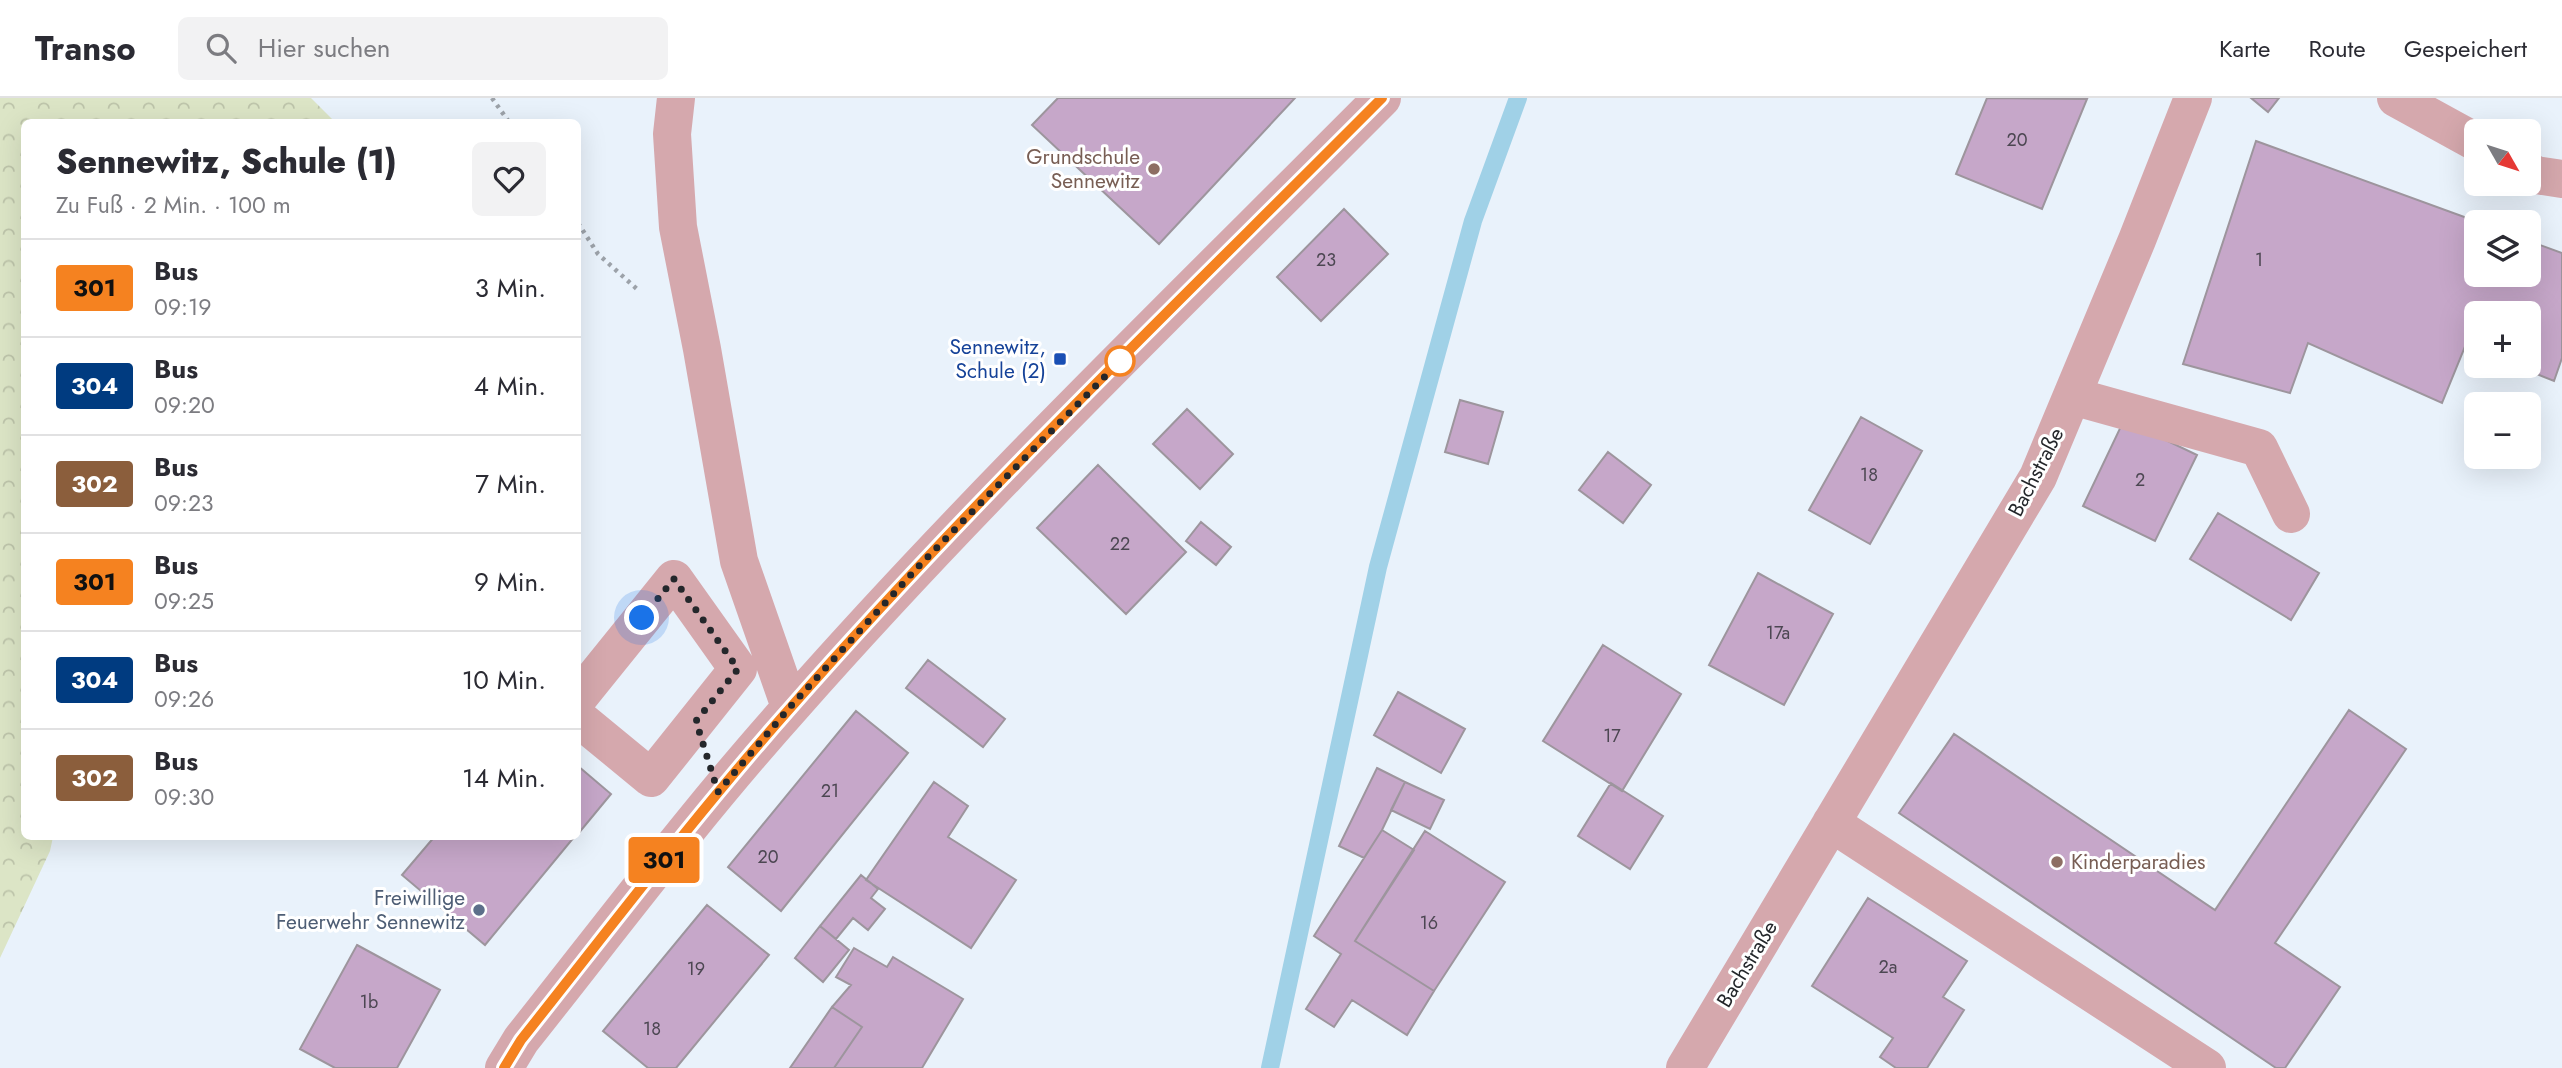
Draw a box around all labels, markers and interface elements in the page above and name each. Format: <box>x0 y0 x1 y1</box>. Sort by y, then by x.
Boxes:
search box <box>178 17 668 80</box>
text: Transo <box>35 25 136 72</box>
icon: search <box>202 29 240 67</box>
text: Hier suchen <box>258 29 390 67</box>
text: Karte <box>2219 31 2270 66</box>
text: Route <box>2308 31 2366 66</box>
text: Gespeichert <box>2404 31 2527 66</box>
north arrow <box>2464 119 2541 196</box>
map controls <box>2464 119 2541 469</box>
house number: 20 <box>2006 127 2028 153</box>
text: Sennewitz, Schule (1) <box>56 138 397 185</box>
button: heart <box>472 142 546 216</box>
place label: Grundschule Sennewitz <box>1026 142 1140 196</box>
marker: Grundschule Sennewitz <box>1146 161 1162 177</box>
text: Zu Fuß · 2 Min. · 100 m <box>56 188 291 222</box>
button: layers <box>2464 210 2541 287</box>
house number: 23 <box>1316 247 1336 273</box>
house number: 1 <box>2255 247 2263 273</box>
text: Bus <box>154 252 198 290</box>
text: 3 Min. <box>475 269 546 307</box>
text: 301 <box>73 270 116 305</box>
text: 09:19 <box>154 290 212 324</box>
button: + <box>2464 301 2541 378</box>
place label: Sennewitz, Schule (2) <box>950 332 1046 386</box>
unlabelled marker <box>1105 346 1135 376</box>
text: Bus <box>154 350 198 388</box>
marker: Sennewitz, Schule (2) <box>1052 351 1068 367</box>
text: 4 Min. <box>474 367 546 405</box>
text: 304 <box>71 368 118 403</box>
text: 09:20 <box>154 388 215 422</box>
button: − <box>2464 392 2541 469</box>
street label: Bachstraße <box>2001 422 2071 522</box>
text: Bus <box>154 448 198 486</box>
house number: 18 <box>1860 462 1878 488</box>
text: 7 Min. <box>475 465 546 503</box>
text: 302 <box>71 466 118 501</box>
house number: 2 <box>2135 467 2145 493</box>
text: 09:23 <box>154 486 214 520</box>
house number: 22 <box>1110 531 1130 557</box>
text: Bus <box>154 546 198 584</box>
text: 9 Min. <box>474 563 546 601</box>
text: 301 <box>73 564 116 599</box>
text: 09:25 <box>154 584 214 618</box>
your location <box>624 600 659 635</box>
house number: 17a <box>1766 620 1790 646</box>
text: Bus <box>154 644 198 682</box>
text: 10 Min. <box>462 661 546 699</box>
text: 304 <box>71 662 118 697</box>
text: 09:26 <box>154 682 214 716</box>
house number: 17 <box>1603 723 1621 749</box>
text: Bus <box>154 742 198 780</box>
text: 14 Min. <box>462 759 546 797</box>
text: 302 <box>71 760 118 795</box>
house number: 21 <box>821 778 839 804</box>
text: 09:30 <box>154 780 214 814</box>
line badge: 301 <box>624 837 704 883</box>
text: 301 <box>642 842 686 877</box>
house number: 20 <box>757 844 779 870</box>
place label: Kinderparadies <box>2071 847 2205 877</box>
marker: Kinderparadies <box>2049 854 2065 870</box>
place label: Freiwillige Feuerwehr Sennewitz <box>276 883 465 937</box>
marker: Freiwillige Feuerwehr Sennewitz <box>471 902 487 918</box>
house number: 16 <box>1420 910 1438 936</box>
street label: Bachstraße <box>1709 915 1785 1013</box>
house number: 2a <box>1879 954 1897 980</box>
house number: 19 <box>687 956 705 982</box>
house number: 1b <box>360 989 378 1015</box>
house number: 18 <box>643 1016 661 1042</box>

